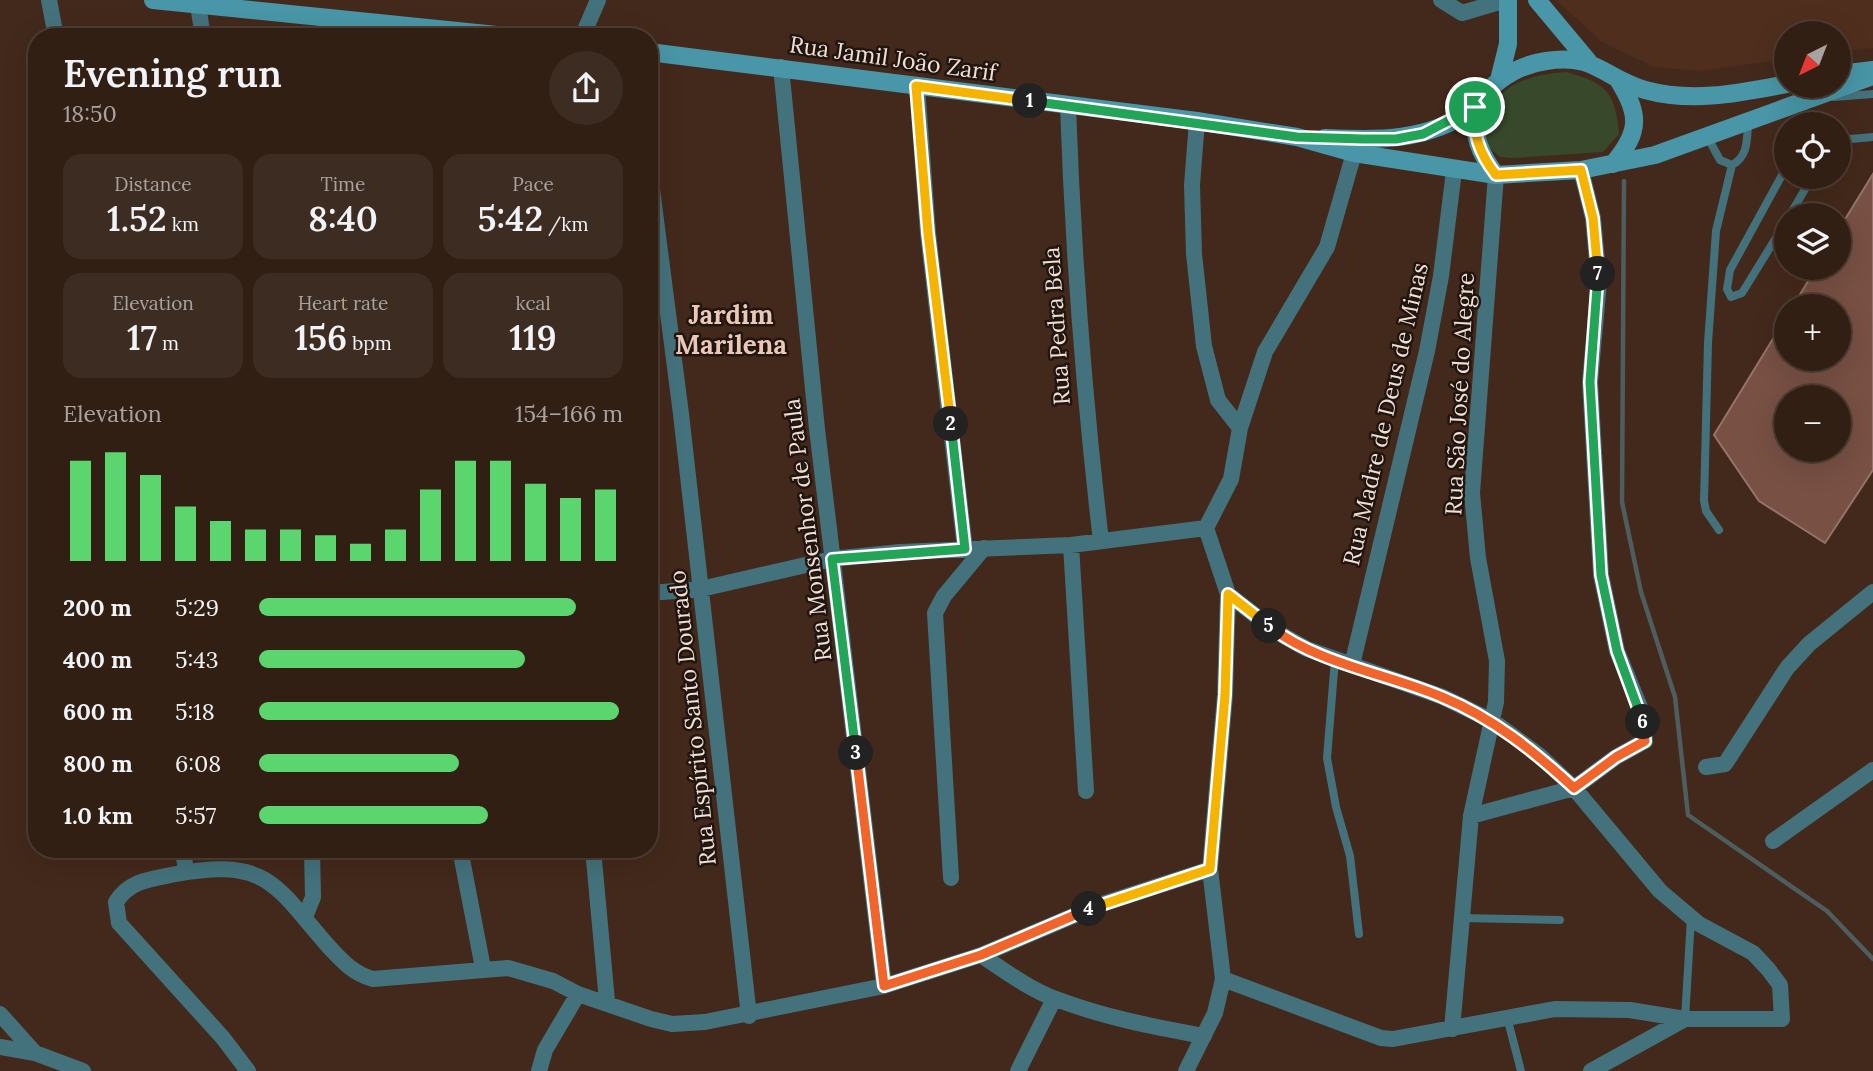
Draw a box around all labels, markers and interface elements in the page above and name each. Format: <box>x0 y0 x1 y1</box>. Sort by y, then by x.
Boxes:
north arrow <box>1774 21 1852 98</box>
map controls <box>1774 21 1851 462</box>
street label: Rua Jamil João Zarif <box>788 29 1001 87</box>
text: Evening run <box>63 49 282 97</box>
button: share <box>549 51 623 125</box>
pin <box>1445 77 1505 137</box>
pin: 1 <box>1012 84 1048 119</box>
text: 1 <box>1026 88 1033 112</box>
icon: arrive <box>1456 88 1494 126</box>
text: 18:50 <box>63 99 117 128</box>
button: locate <box>1774 112 1851 189</box>
text: Distance <box>114 172 192 196</box>
text: Time <box>321 172 365 196</box>
text: Pace <box>512 172 554 196</box>
text: 1.52 <box>107 196 167 241</box>
text: 8:40 <box>308 196 378 241</box>
text: 5:42 <box>478 196 543 241</box>
button: layers <box>1774 203 1851 280</box>
text: km <box>167 212 199 236</box>
text: /km <box>543 212 588 236</box>
street label: Rua Pedra Bela <box>1036 246 1076 406</box>
pin: 7 <box>1580 256 1616 292</box>
street label: Rua Madre de Deus de Minas <box>1336 260 1434 568</box>
text: 7 <box>1593 261 1602 285</box>
street label: Rua São José do Alegre <box>1438 272 1480 516</box>
text: Elevation <box>112 291 194 315</box>
text: Heart rate <box>298 291 388 315</box>
text: kcal <box>515 291 551 315</box>
button: + <box>1774 294 1851 371</box>
district label: Jardim Marilena <box>675 298 787 361</box>
text: 17 <box>127 315 157 360</box>
text: 156 <box>294 315 347 360</box>
text: 119 <box>509 315 557 360</box>
text: m <box>157 331 179 355</box>
text: bpm <box>347 331 392 355</box>
button: − <box>1774 385 1851 462</box>
street label: Rua Monsenhor de Paula <box>776 397 838 663</box>
text: Elevation <box>63 399 162 428</box>
text: 154–166 m <box>515 399 623 428</box>
pin: 2 <box>934 406 968 442</box>
text: 2 <box>945 411 956 435</box>
street label: Rua Espírito Santo Dourado <box>662 569 722 867</box>
text: 200 m <box>63 593 132 622</box>
text: 5:29 <box>175 593 219 622</box>
pin: 5 <box>1252 608 1286 644</box>
text: 5 <box>1263 613 1274 637</box>
text: 400 m <box>63 645 132 674</box>
text: 5:43 <box>175 645 219 674</box>
text: 600 m <box>63 697 133 726</box>
text: 5:18 <box>175 697 215 726</box>
pin: 6 <box>1626 704 1660 740</box>
text: 6 <box>1637 709 1648 733</box>
pin: 3 <box>838 736 874 770</box>
text: 3 <box>850 740 861 764</box>
text: 800 m <box>63 749 133 778</box>
text: 6:08 <box>175 749 221 778</box>
text: 1.0 km <box>63 801 133 830</box>
text: 5:57 <box>175 801 216 830</box>
pin: 4 <box>1072 892 1106 926</box>
text: 4 <box>1083 896 1094 920</box>

